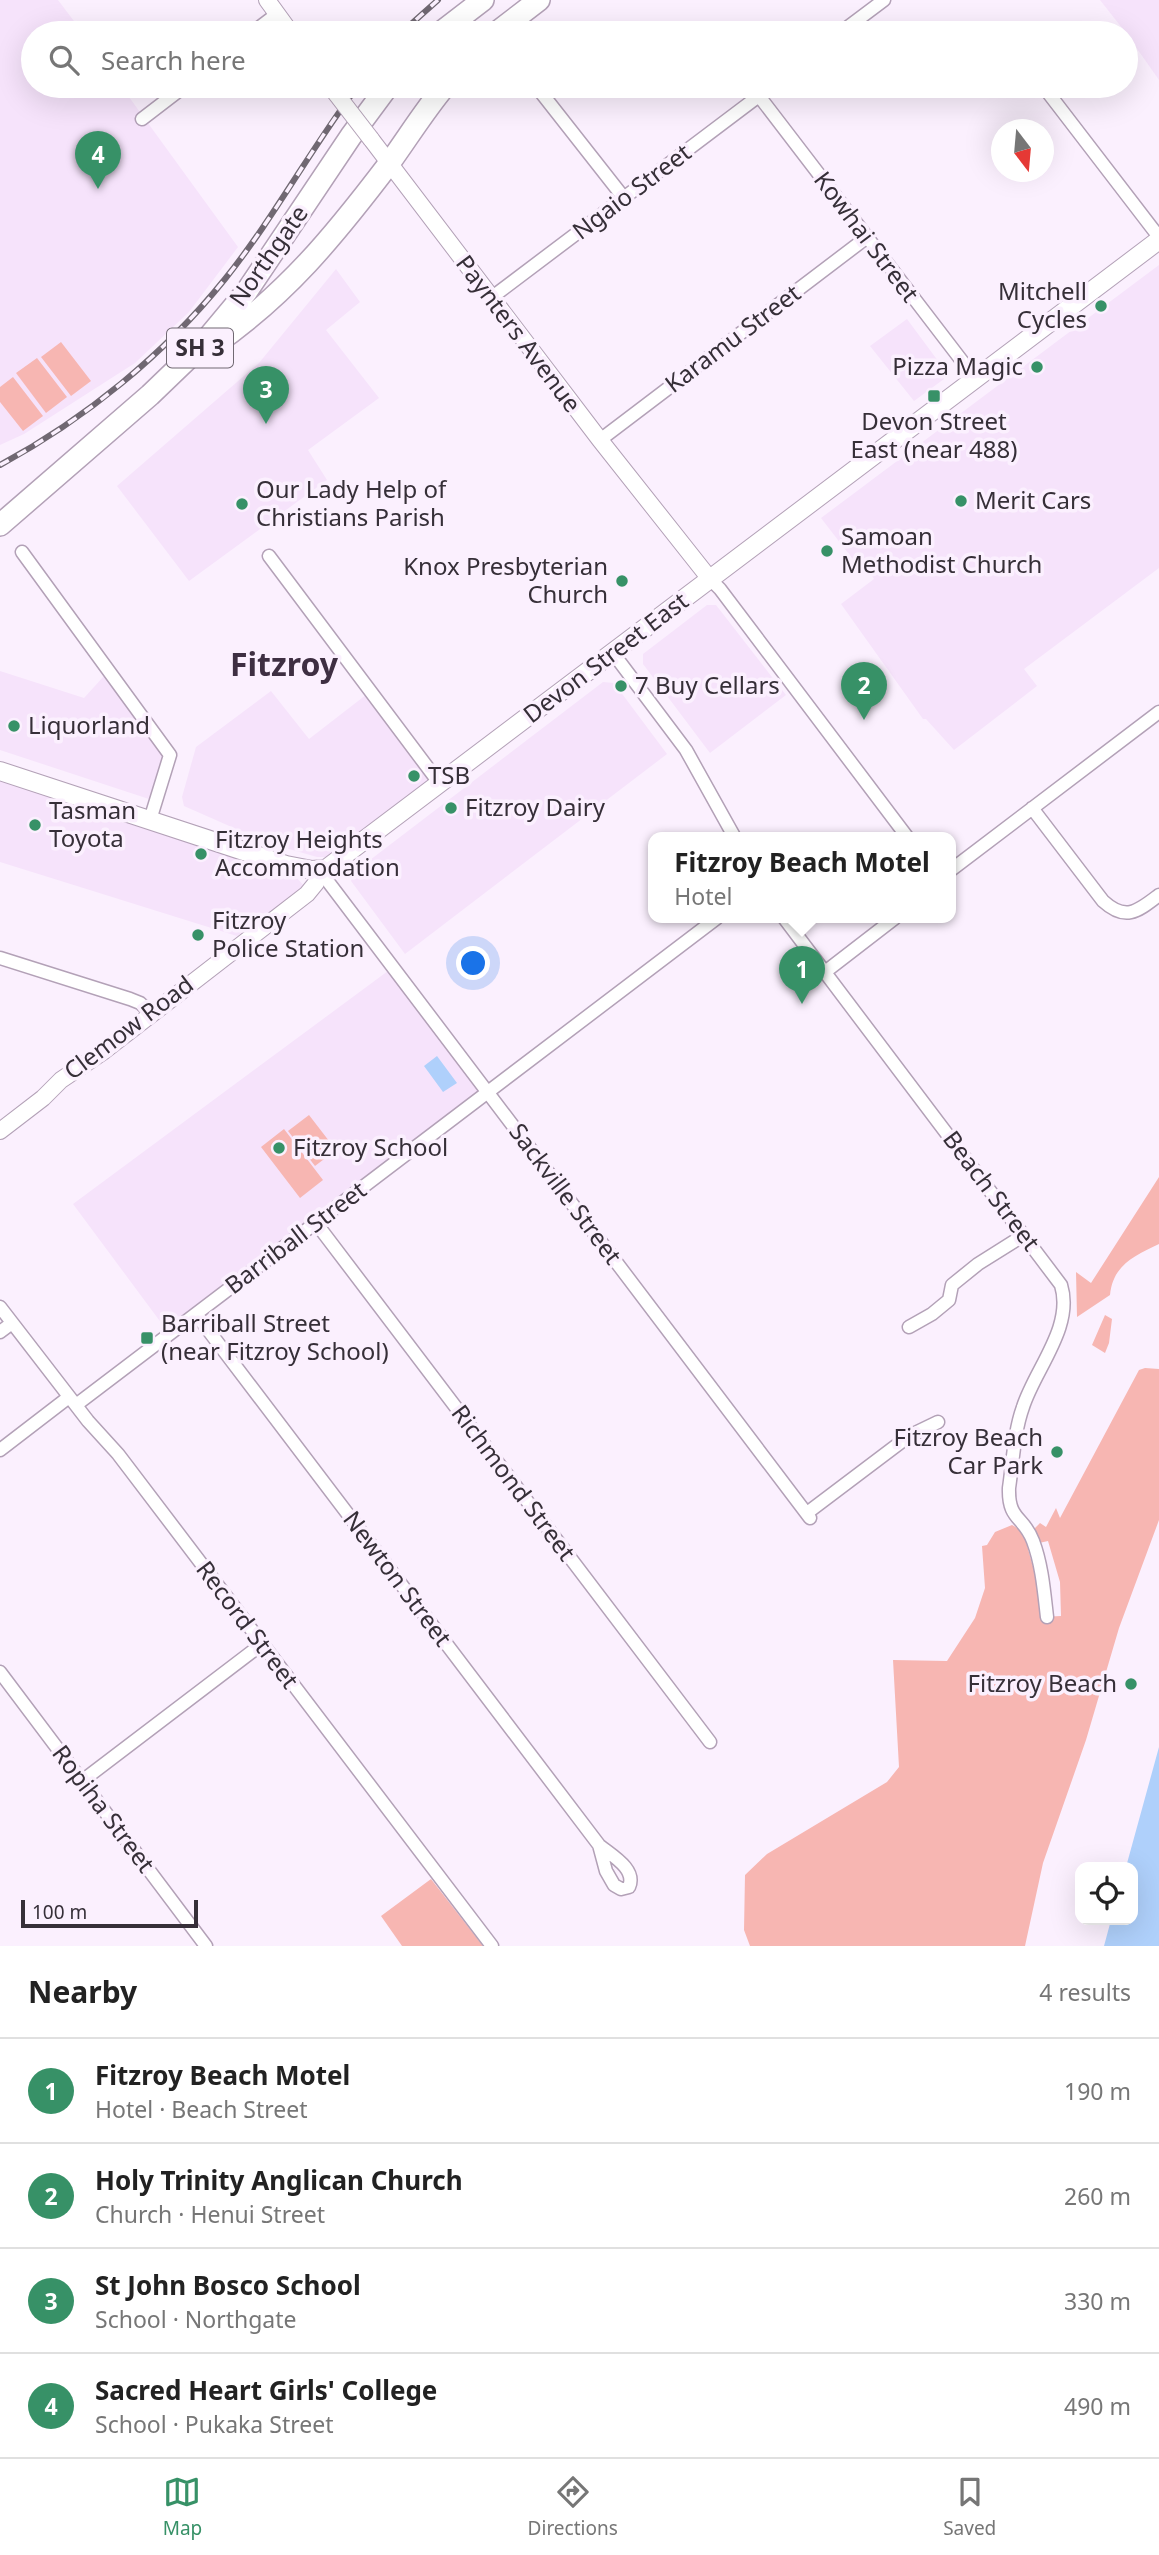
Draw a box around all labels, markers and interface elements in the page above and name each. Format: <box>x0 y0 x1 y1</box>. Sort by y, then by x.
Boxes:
search box <box>21 21 1138 98</box>
icon: search <box>45 41 83 79</box>
text: Search here <box>101 42 246 78</box>
north arrow <box>991 119 1054 182</box>
pin: 4 <box>75 131 121 189</box>
street label: Ngaio Street <box>565 135 697 246</box>
street label: Kowhai Street <box>807 164 927 308</box>
street label: Northgate <box>221 198 315 312</box>
street label: Paynters Avenue <box>449 248 589 419</box>
place label: Mitchell Cycles <box>998 274 1087 335</box>
street label: Karamu Street <box>658 276 807 400</box>
marker: Mitchell Cycles <box>1093 298 1109 314</box>
road number: SH 3 <box>167 328 233 368</box>
place label: Pizza Magic <box>892 349 1023 382</box>
marker: Pizza Magic <box>1029 359 1045 375</box>
pin: 3 <box>243 366 289 424</box>
marker: Devon Street East (near 488) <box>926 388 942 404</box>
place label: Devon Street East (near 488) <box>851 404 1017 465</box>
place label: Our Lady Help of Christians Parish <box>256 472 448 533</box>
place label: Merit Cars <box>975 483 1091 516</box>
marker: Merit Cars <box>953 493 969 509</box>
marker: Our Lady Help of Christians Parish <box>234 496 250 512</box>
place label: Samoan Methodist Church <box>841 519 1042 580</box>
marker: Samoan Methodist Church <box>819 543 835 559</box>
place label: Knox Presbyterian Church <box>403 549 608 610</box>
marker: Knox Presbyterian Church <box>614 573 630 589</box>
street label: Devon Street East <box>516 584 695 730</box>
district label: Fitzroy <box>230 642 339 685</box>
pin: 2 <box>841 662 887 720</box>
place label: 7 Buy Cellars <box>635 668 780 701</box>
marker: 7 Buy Cellars <box>613 678 629 694</box>
place label: Liquorland <box>28 708 150 741</box>
marker: Liquorland <box>6 718 22 734</box>
place label: TSB <box>428 758 470 791</box>
marker: TSB <box>406 768 422 784</box>
place label: Fitzroy Dairy <box>465 790 606 823</box>
place label: Tasman Toyota <box>49 793 136 854</box>
marker: Fitzroy Dairy <box>443 800 459 816</box>
marker: Tasman Toyota <box>27 817 43 833</box>
place label: Fitzroy Heights Accommodation <box>215 822 400 883</box>
popup <box>648 832 956 923</box>
text: Fitzroy Beach Motel <box>674 844 930 880</box>
marker: Fitzroy Heights Accommodation <box>193 846 209 862</box>
text: Hotel <box>674 880 732 912</box>
place label: Fitzroy Police Station <box>212 903 364 964</box>
marker: Fitzroy Police Station <box>190 927 206 943</box>
your location <box>456 946 490 980</box>
pin: 1 <box>779 946 825 1004</box>
street label: Clemow Road <box>57 967 200 1086</box>
street label: Sackville Street <box>502 1116 630 1271</box>
street label: Beach Street <box>936 1123 1048 1257</box>
place label: Fitzroy School <box>293 1130 448 1163</box>
marker: Fitzroy School <box>271 1140 287 1156</box>
street label: Barriball Street <box>218 1173 373 1301</box>
place label: Barriball Street (near Fitzroy School) <box>161 1306 389 1367</box>
marker: Barriball Street (near Fitzroy School) <box>139 1330 155 1346</box>
street label: Richmond Street <box>445 1397 584 1567</box>
place label: Fitzroy Beach Car Park <box>894 1420 1043 1481</box>
marker: Fitzroy Beach Car Park <box>1049 1444 1065 1460</box>
street label: Newton Street <box>336 1504 460 1653</box>
street label: Record Street <box>189 1553 307 1695</box>
place label: Fitzroy Beach <box>968 1666 1117 1699</box>
marker: Fitzroy Beach <box>1123 1676 1139 1692</box>
street label: Ropiha Street <box>45 1737 163 1879</box>
map controls <box>1075 1862 1138 1925</box>
button: locate <box>1075 1862 1138 1925</box>
scale bar <box>21 1897 198 1929</box>
text: 100 m <box>32 1899 87 1925</box>
text: Nearby <box>28 1971 137 2012</box>
text: 4 results <box>1039 1976 1131 2008</box>
text: Fitzroy Beach Motel <box>95 2057 350 2093</box>
text: 1 <box>44 2075 58 2107</box>
text: 190 m <box>1064 2075 1131 2107</box>
text: Hotel · Beach Street <box>95 2093 308 2125</box>
text: Holy Trinity Anglican Church <box>95 2162 463 2198</box>
text: 2 <box>44 2180 58 2212</box>
text: 260 m <box>1064 2180 1131 2212</box>
text: Church · Henui Street <box>95 2198 325 2230</box>
text: St John Bosco School <box>95 2267 361 2303</box>
text: 3 <box>44 2285 58 2317</box>
text: 330 m <box>1064 2285 1131 2317</box>
text: School · Northgate <box>95 2303 297 2335</box>
text: Sacred Heart Girls' College <box>95 2372 437 2408</box>
text: 4 <box>44 2390 58 2422</box>
text: 490 m <box>1064 2390 1131 2422</box>
text: School · Pukaka Street <box>95 2408 333 2440</box>
tab: Map <box>163 2473 202 2541</box>
tab: Directions <box>528 2473 618 2541</box>
tab: Saved <box>943 2473 996 2541</box>

